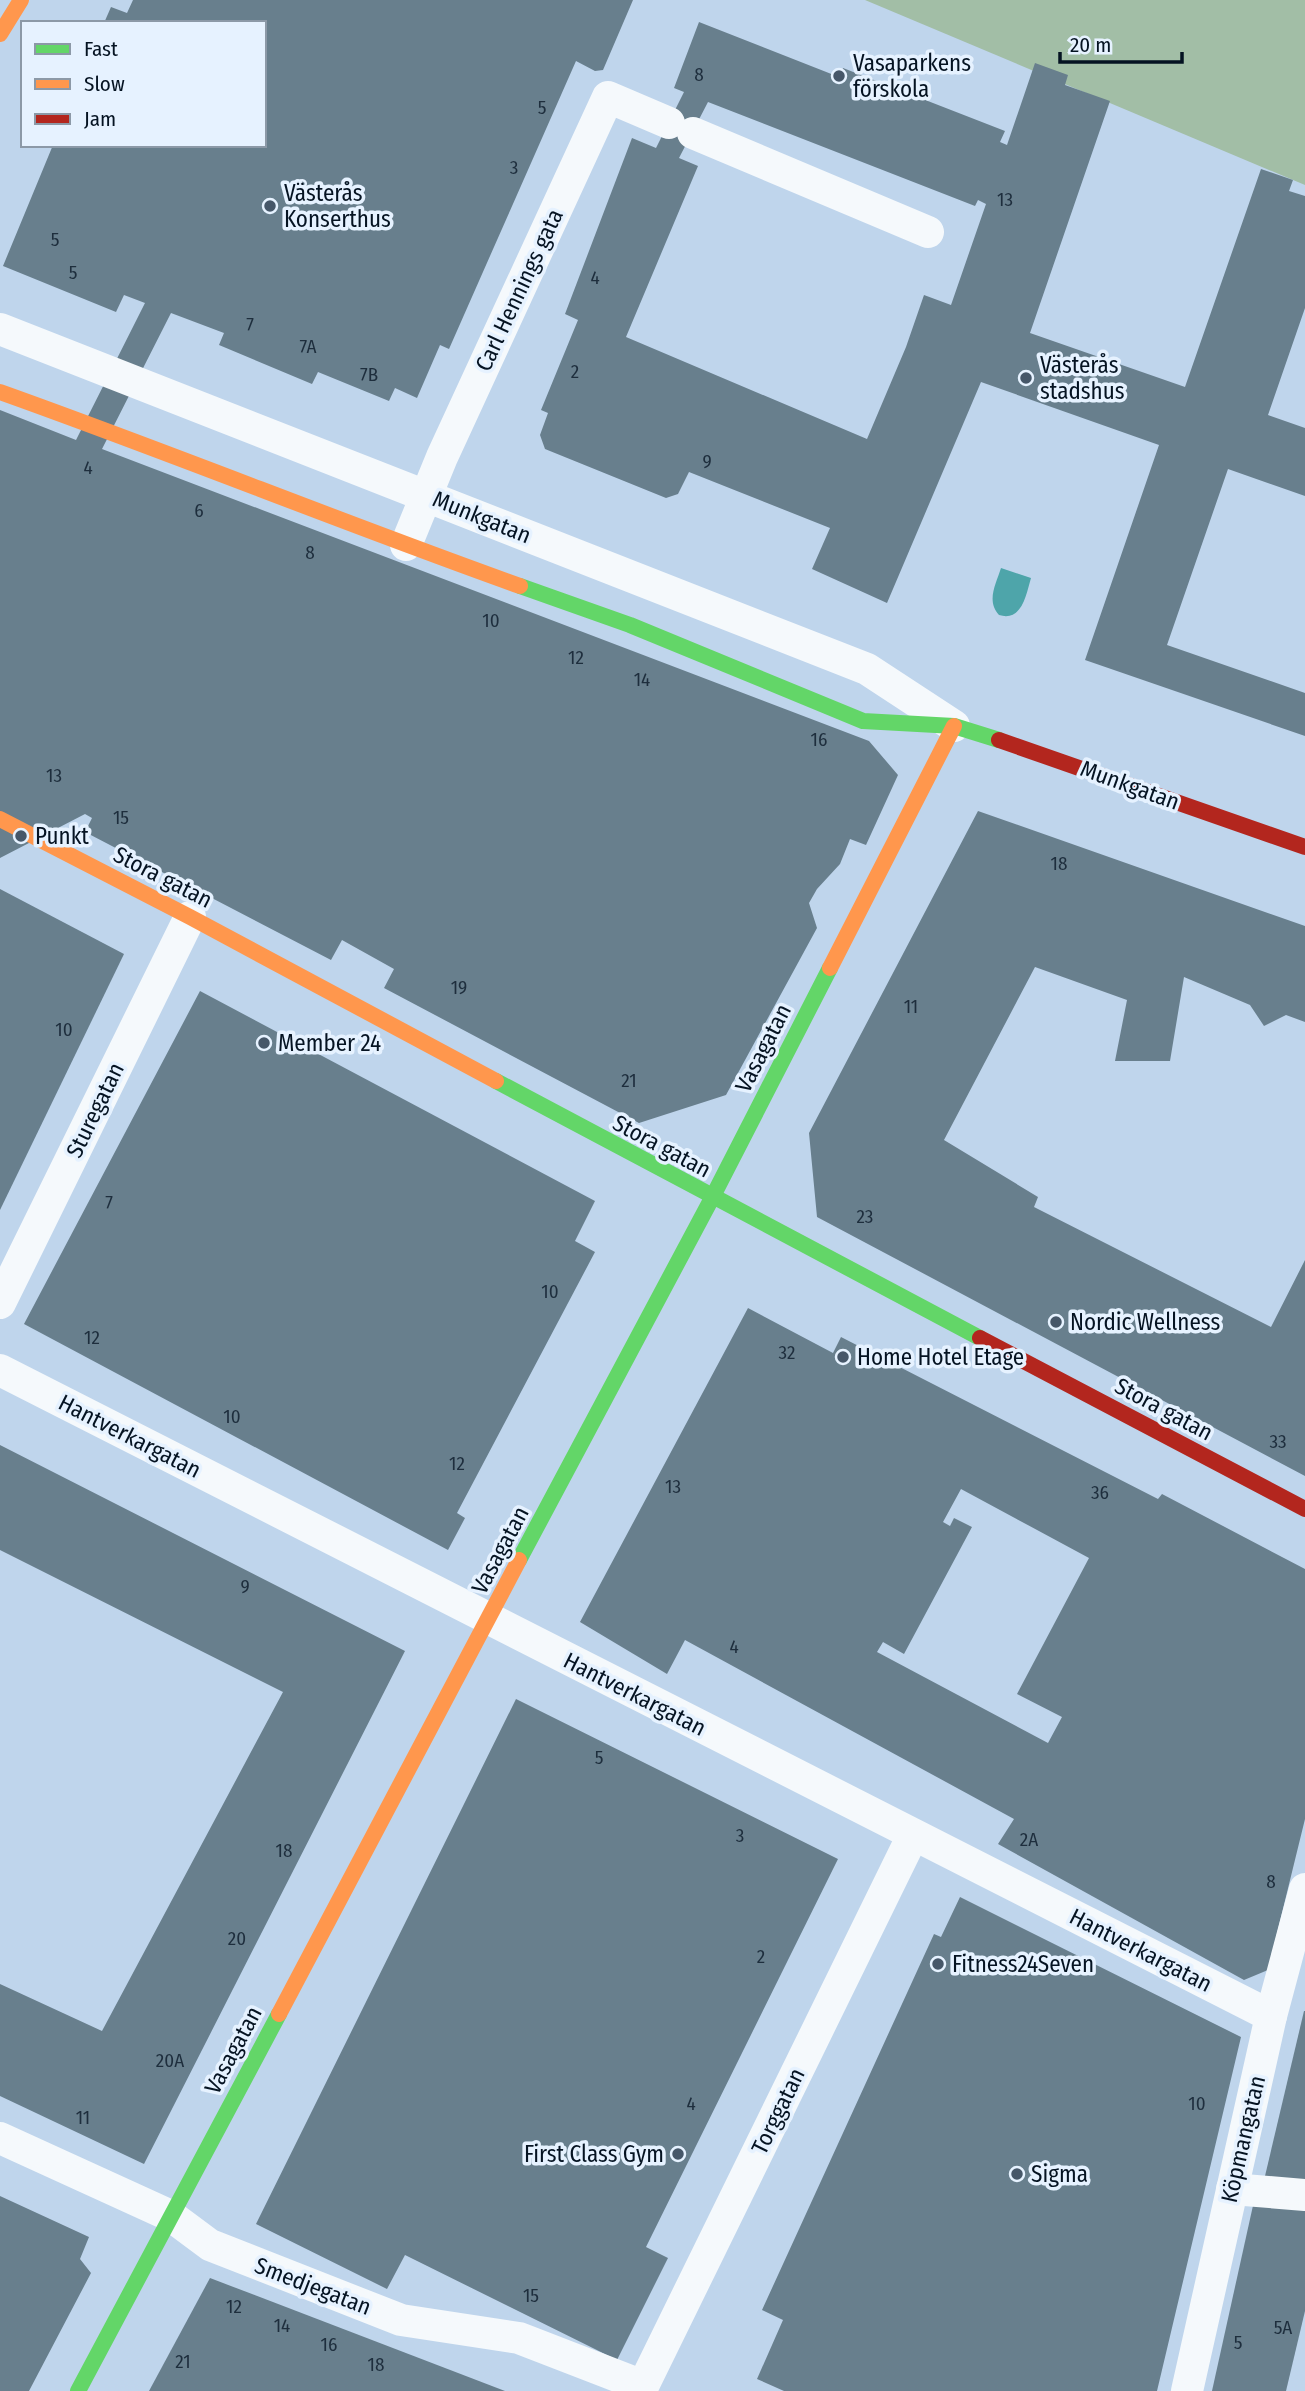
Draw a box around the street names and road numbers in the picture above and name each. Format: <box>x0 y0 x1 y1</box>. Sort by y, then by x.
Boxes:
street label: Carl Hennings gata <box>469 204 569 376</box>
street label: Munkgatan <box>429 485 535 549</box>
street label: Munkgatan <box>1077 754 1183 816</box>
street label: Stora gatan <box>109 840 217 914</box>
street label: Vasagatan <box>729 999 797 1097</box>
street label: Sturegatan <box>60 1058 130 1162</box>
street label: Stora gatan <box>608 1109 716 1183</box>
street label: Stora gatan <box>1110 1372 1218 1446</box>
street label: Hantverkargatan <box>54 1388 206 1484</box>
street label: Vasagatan <box>465 1501 535 1599</box>
street label: Hantverkargatan <box>559 1646 711 1742</box>
street label: Hantverkargatan <box>1065 1902 1217 1998</box>
street label: Vasagatan <box>198 2001 268 2099</box>
street label: Torggatan <box>745 2063 811 2159</box>
street label: Köpmangatan <box>1215 2073 1271 2205</box>
street label: Smedjegatan <box>251 2251 375 2321</box>

